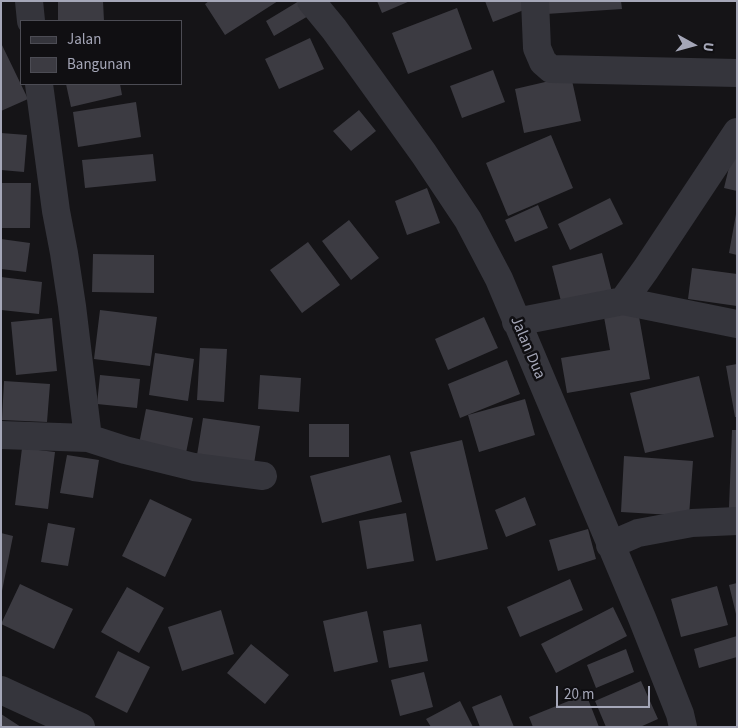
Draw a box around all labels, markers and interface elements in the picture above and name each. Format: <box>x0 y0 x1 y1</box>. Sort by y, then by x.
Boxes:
legend <box>20 20 182 85</box>
north arrow <box>668 20 718 70</box>
text: Jalan <box>67 29 101 50</box>
text: U <box>697 41 718 53</box>
text: Bangunan <box>67 54 131 75</box>
street label: Jalan Dua <box>505 314 549 382</box>
scale bar <box>558 676 652 708</box>
text: 20 m <box>564 684 594 705</box>

